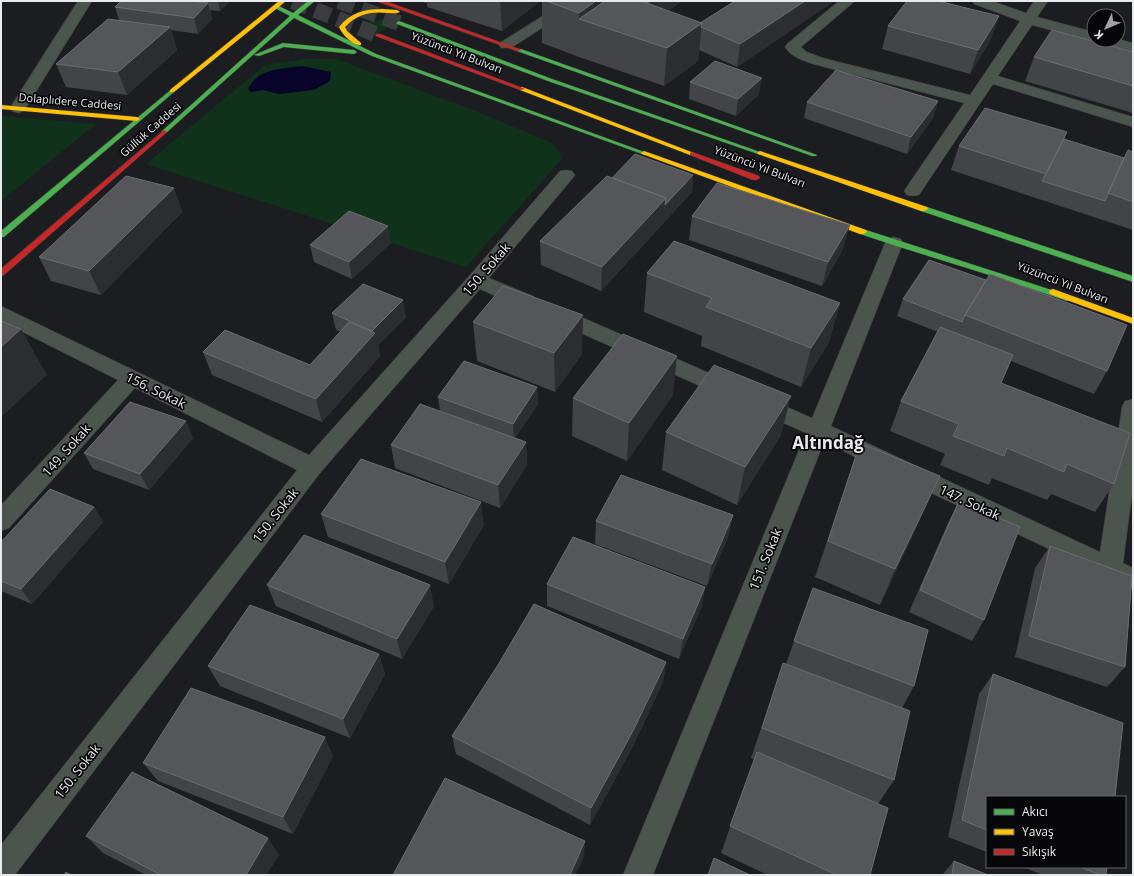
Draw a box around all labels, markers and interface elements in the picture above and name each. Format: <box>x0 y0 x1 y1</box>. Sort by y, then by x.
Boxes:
north arrow <box>1086 8 1126 48</box>
text: K <box>1090 27 1106 43</box>
street label: Yüzüncü Yıl Bulvarı <box>409 28 505 76</box>
street label: Dolaplıdere Caddesi <box>18 89 122 113</box>
street label: Güllük Caddesi <box>116 98 184 160</box>
street label: Yüzüncü Yıl Bulvarı <box>712 142 808 190</box>
street label: 150. Sokak <box>458 238 514 299</box>
street label: Yüzüncü Yıl Bulvarı <box>1015 258 1111 306</box>
street label: 156. Sokak <box>123 368 189 412</box>
street label: 149. Sokak <box>38 420 95 480</box>
district label: Altındağ <box>792 431 864 454</box>
street label: 147. Sokak <box>937 480 1003 524</box>
street label: 150. Sokak <box>248 484 302 546</box>
street label: 151. Sokak <box>744 525 786 592</box>
street label: 150. Sokak <box>50 740 104 802</box>
legend <box>986 796 1126 868</box>
text: Akıcı <box>1022 803 1048 820</box>
text: Yavaş <box>1022 823 1054 840</box>
text: Sıkışık <box>1022 843 1057 860</box>

